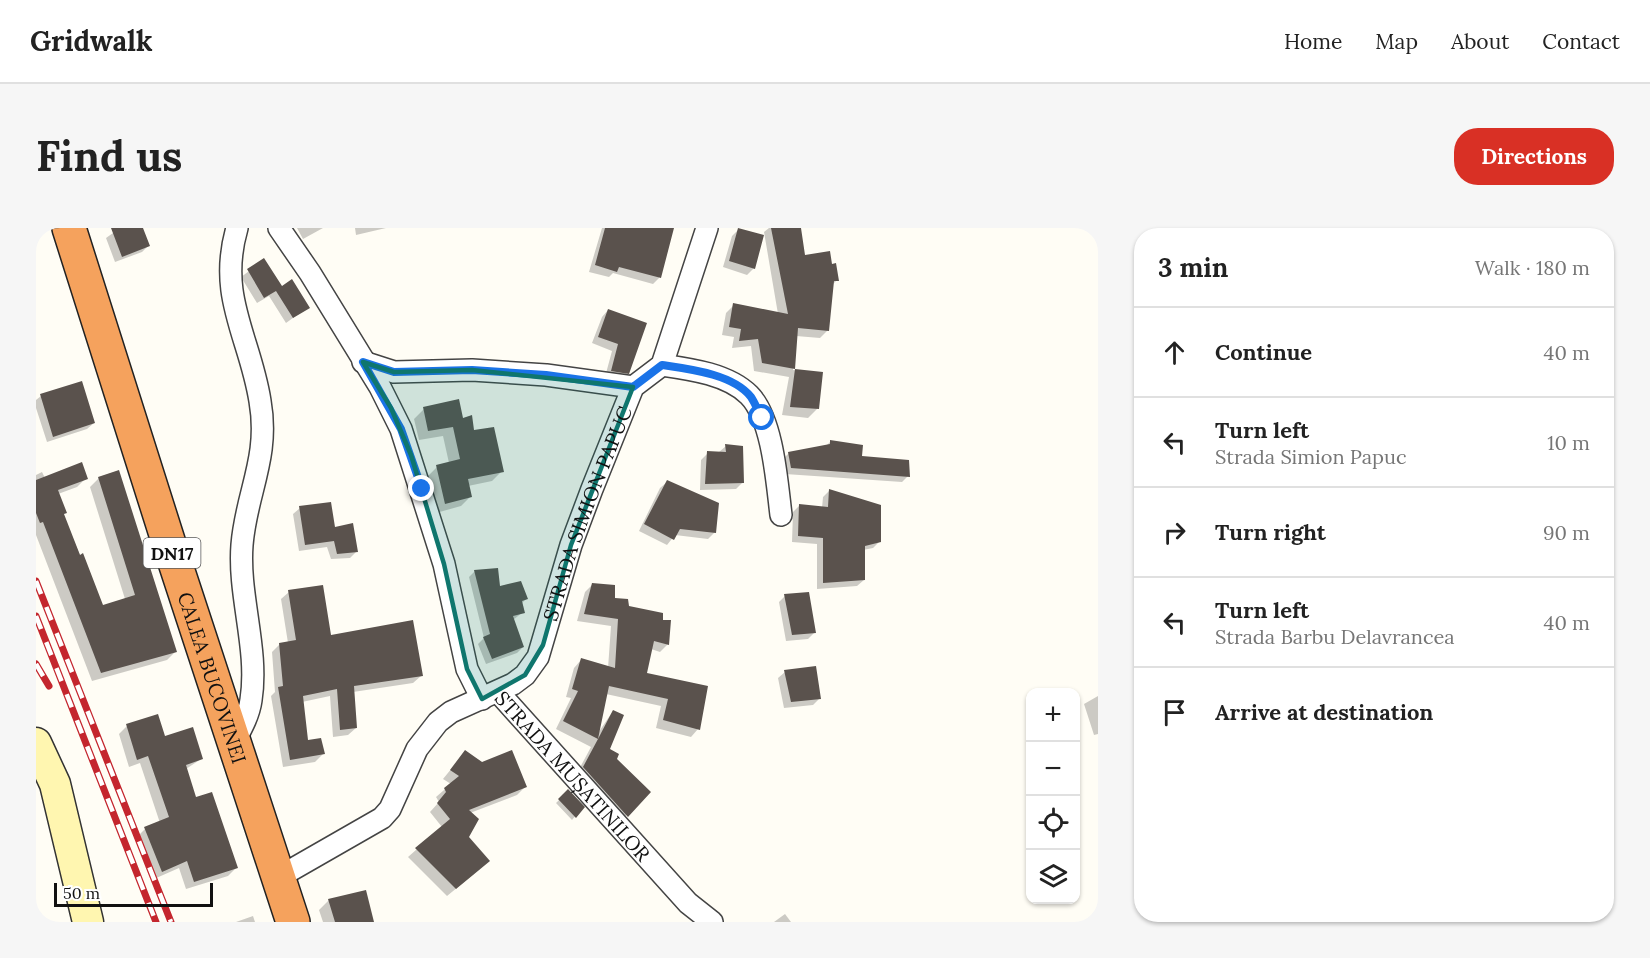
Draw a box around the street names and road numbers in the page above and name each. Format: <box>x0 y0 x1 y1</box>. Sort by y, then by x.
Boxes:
street label: STRADA SIMION PAPUC <box>537 402 637 624</box>
road number: DN17 <box>144 538 200 568</box>
street label: CALEA BUCOVINEI <box>173 589 253 767</box>
street label: STRADA MUȘATINILOR <box>490 685 657 866</box>

